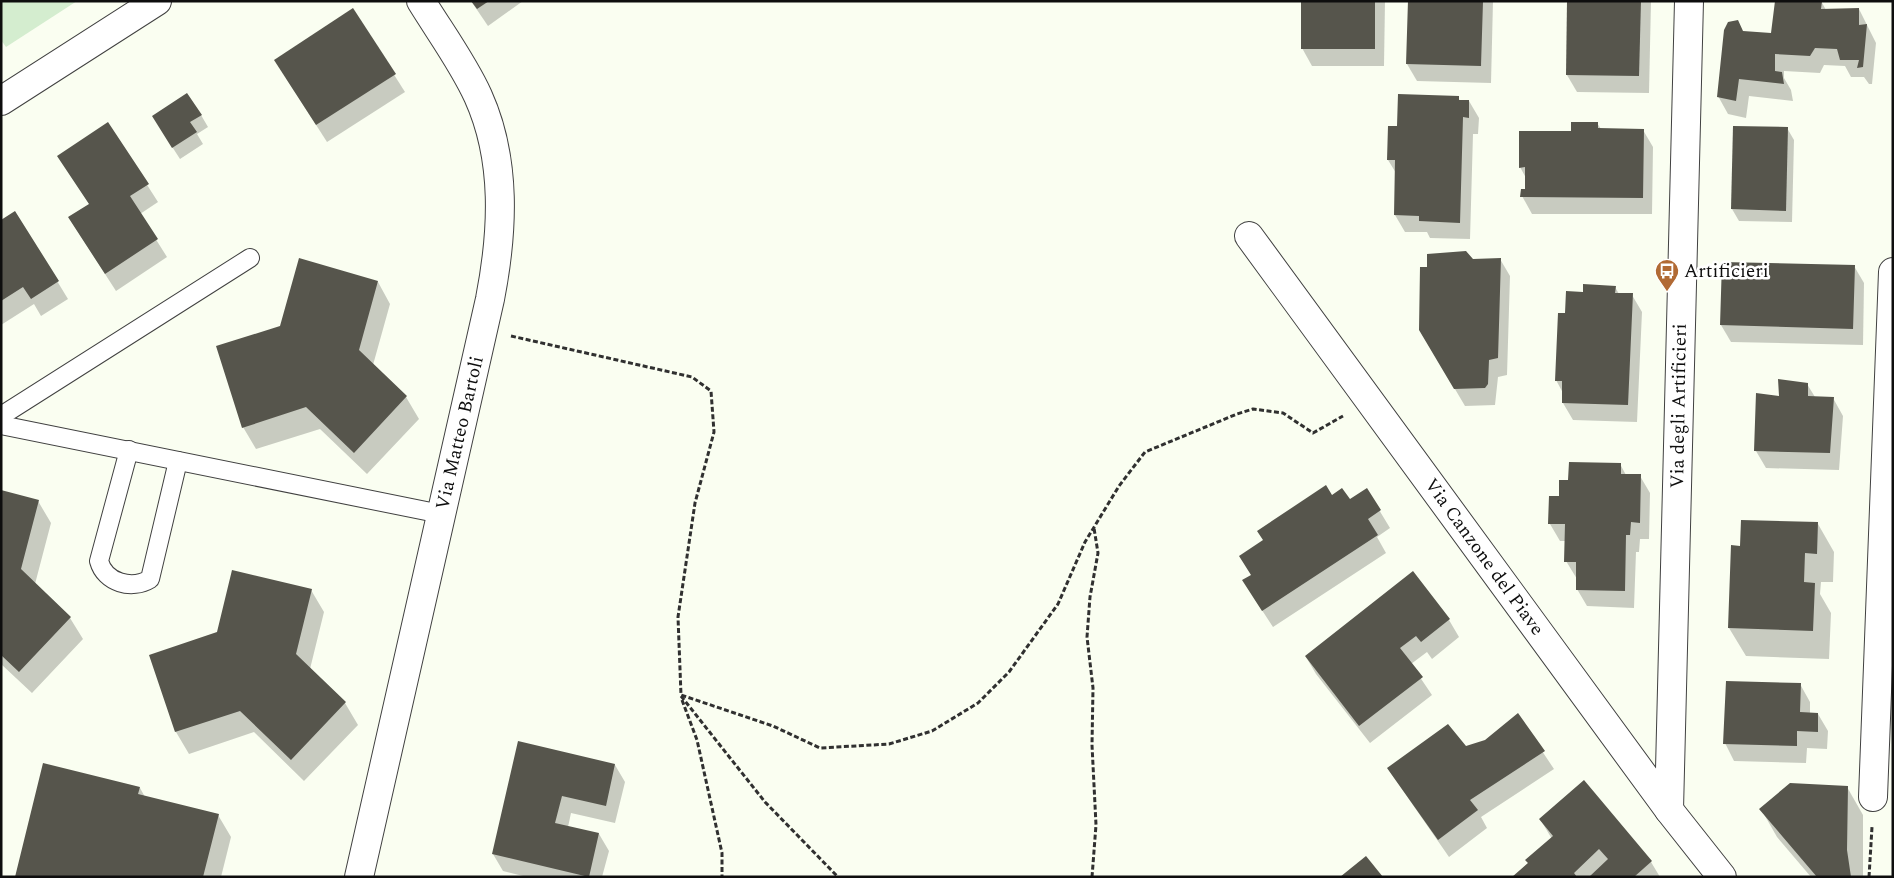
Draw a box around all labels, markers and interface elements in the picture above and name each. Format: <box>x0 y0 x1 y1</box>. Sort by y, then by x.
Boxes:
place label: Artificieri <box>1684 257 1769 286</box>
bus stop icon: Artificieri <box>1654 258 1680 292</box>
street label: Via degli Artificieri <box>1663 323 1695 489</box>
street label: Via Matteo Bartoli <box>428 353 492 513</box>
street label: Via Canzone del Piave <box>1417 472 1551 642</box>

